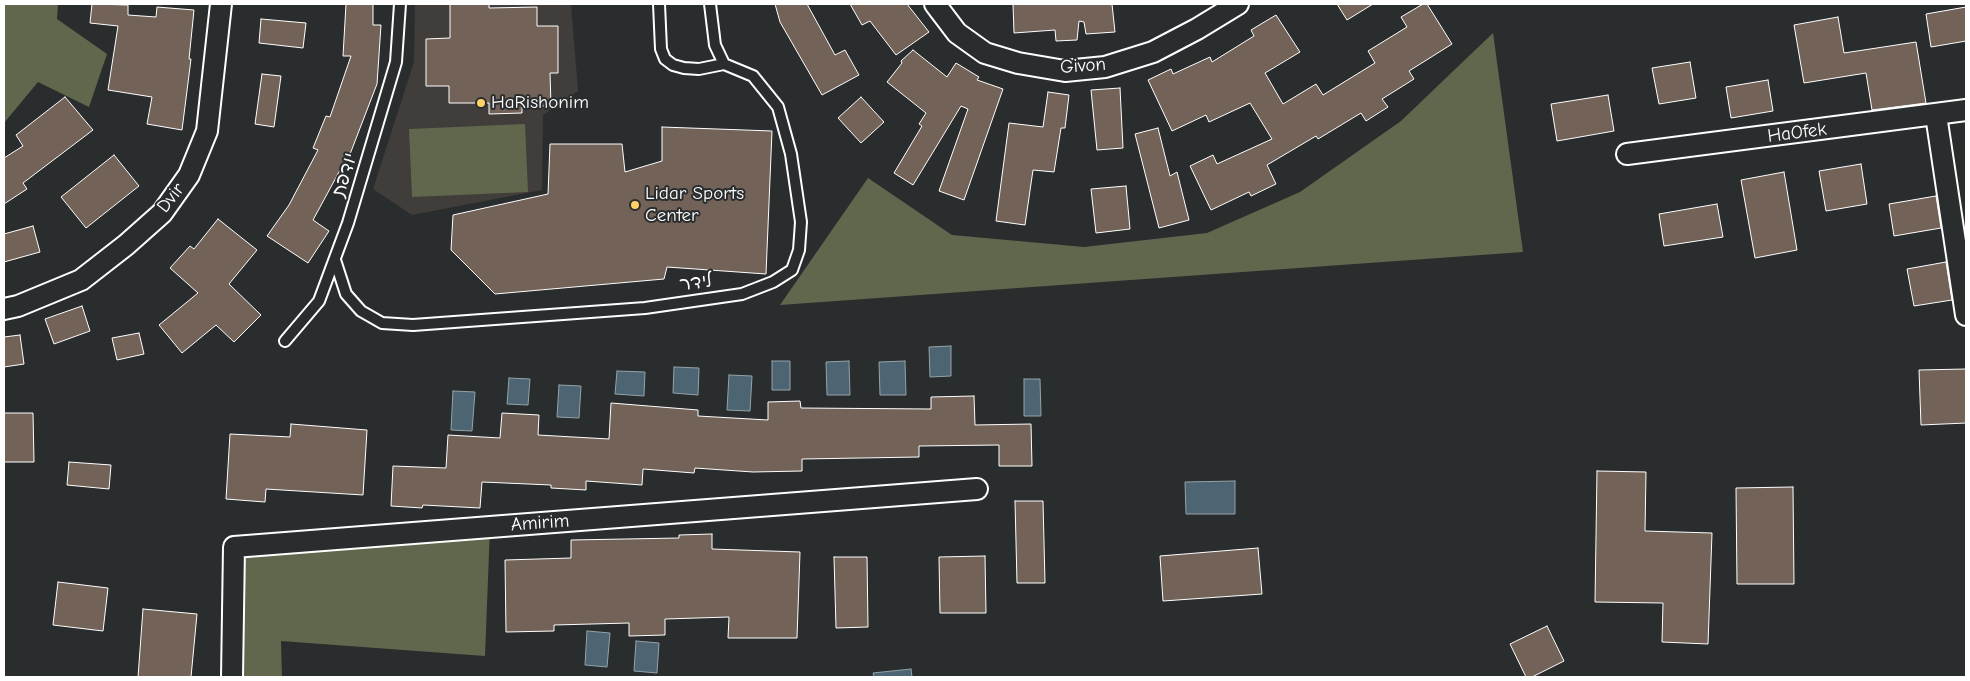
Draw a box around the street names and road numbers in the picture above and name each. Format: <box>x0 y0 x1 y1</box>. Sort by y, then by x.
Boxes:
street label: Givon <box>1059 53 1107 79</box>
street label: HaOfek <box>1766 118 1828 148</box>
street label: יודפת <box>328 150 362 200</box>
street label: Dvir <box>152 178 190 218</box>
street label: לידר <box>678 269 714 297</box>
street label: Amirim <box>510 510 570 536</box>

